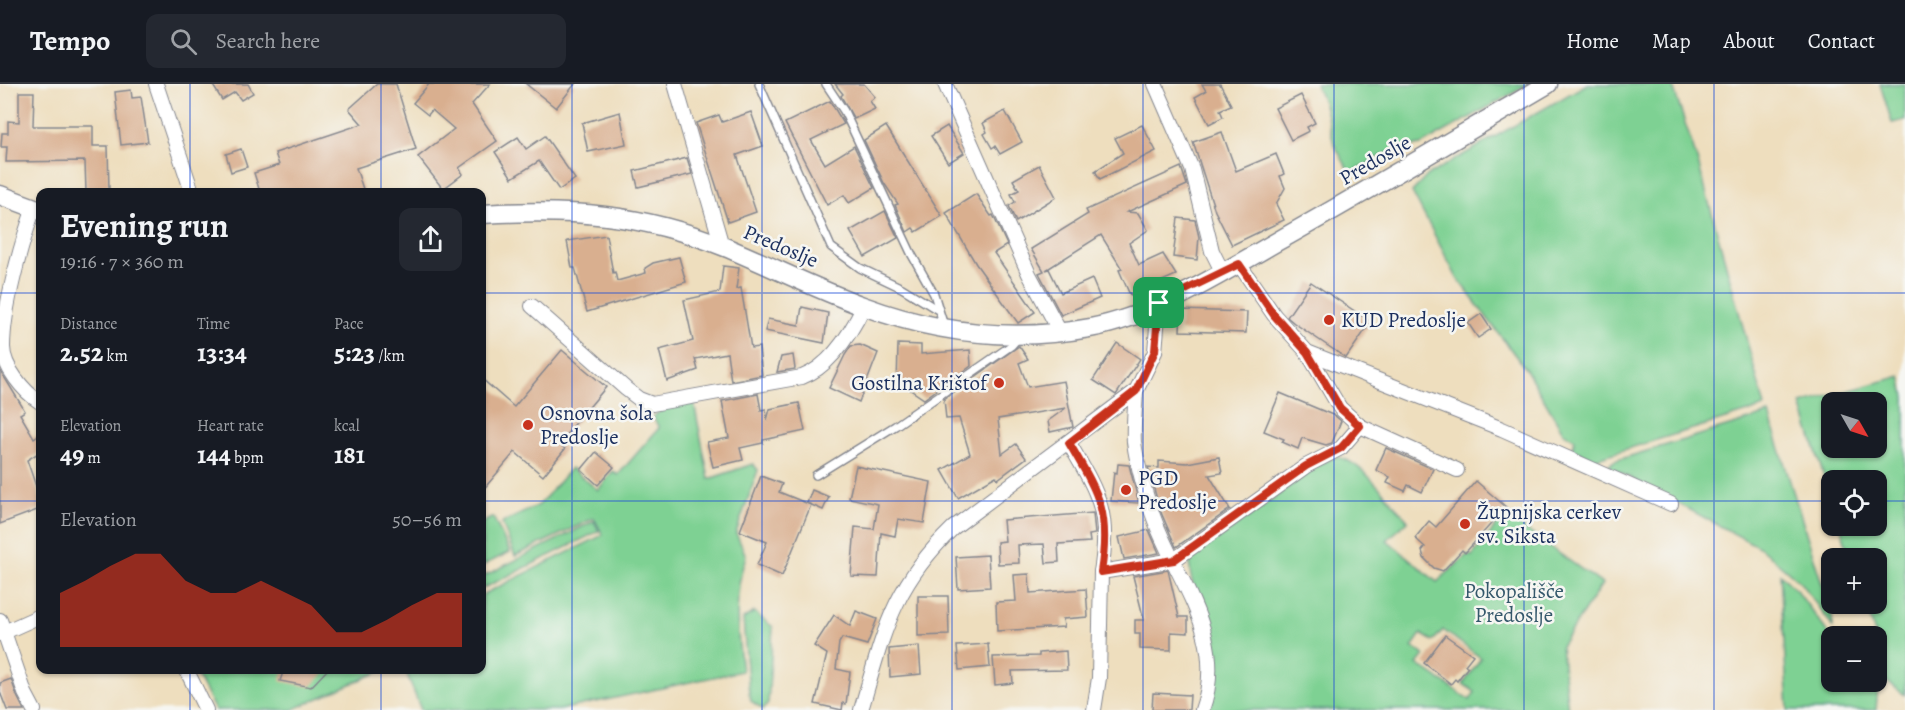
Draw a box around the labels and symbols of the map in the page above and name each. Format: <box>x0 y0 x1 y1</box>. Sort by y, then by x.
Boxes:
street label: Predoslje <box>1334 128 1416 192</box>
street label: Predoslje <box>739 218 823 274</box>
pin <box>1133 277 1184 328</box>
place label: KUD Predoslje <box>1341 306 1466 334</box>
marker: KUD Predoslje <box>1322 313 1336 327</box>
place label: Gostilna Krištof <box>851 369 990 397</box>
marker: Gostilna Krištof <box>992 376 1006 390</box>
north arrow <box>1821 392 1887 458</box>
place label: Osnovna šola Predoslje <box>540 399 653 451</box>
marker: Osnovna šola Predoslje <box>521 418 535 432</box>
place label: PGD Predoslje <box>1138 464 1217 516</box>
marker: PGD Predoslje <box>1119 483 1133 497</box>
place label: Župnijska cerkev sv. Siksta <box>1477 498 1622 550</box>
marker: Župnijska cerkev sv. Siksta <box>1458 517 1472 531</box>
park label: Pokopališče Predoslje <box>1464 577 1564 629</box>

